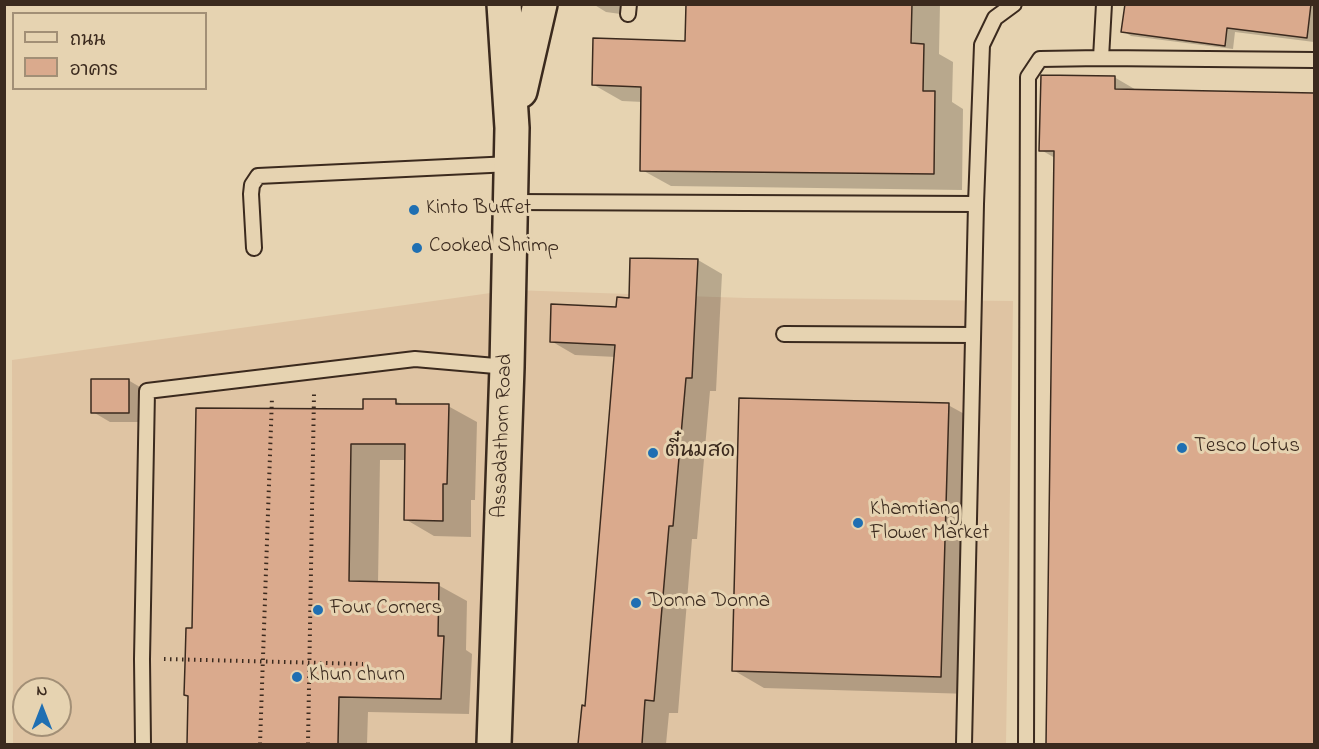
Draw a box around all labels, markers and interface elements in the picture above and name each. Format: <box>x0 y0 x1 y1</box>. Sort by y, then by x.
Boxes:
legend <box>12 12 207 90</box>
text: ถนน <box>70 28 105 54</box>
text: อาคาร <box>70 58 118 84</box>
place label: Kinto Buffet <box>426 197 531 223</box>
marker: Kinto Buffet <box>407 203 421 217</box>
place label: Cooked Shrimp <box>429 235 559 261</box>
marker: Cooked Shrimp <box>410 241 424 255</box>
street label: Assadathorn Road <box>489 353 519 519</box>
place label: Tesco Lotus <box>1194 435 1300 461</box>
place label: ตี๋นมสด <box>665 440 735 466</box>
marker: Tesco Lotus <box>1175 441 1189 455</box>
marker: ตี๋นมสด <box>646 446 660 460</box>
place label: Khamtiang Flower Market <box>870 498 989 548</box>
marker: Khamtiang Flower Market <box>851 516 865 530</box>
place label: Donna Donna <box>648 590 770 616</box>
marker: Donna Donna <box>629 596 643 610</box>
place label: Four Corners <box>330 597 442 623</box>
marker: Four Corners <box>311 603 325 617</box>
place label: Khun churn <box>309 664 405 690</box>
marker: Khun churn <box>290 670 304 684</box>
north arrow <box>12 677 72 737</box>
text: N <box>37 679 47 703</box>

